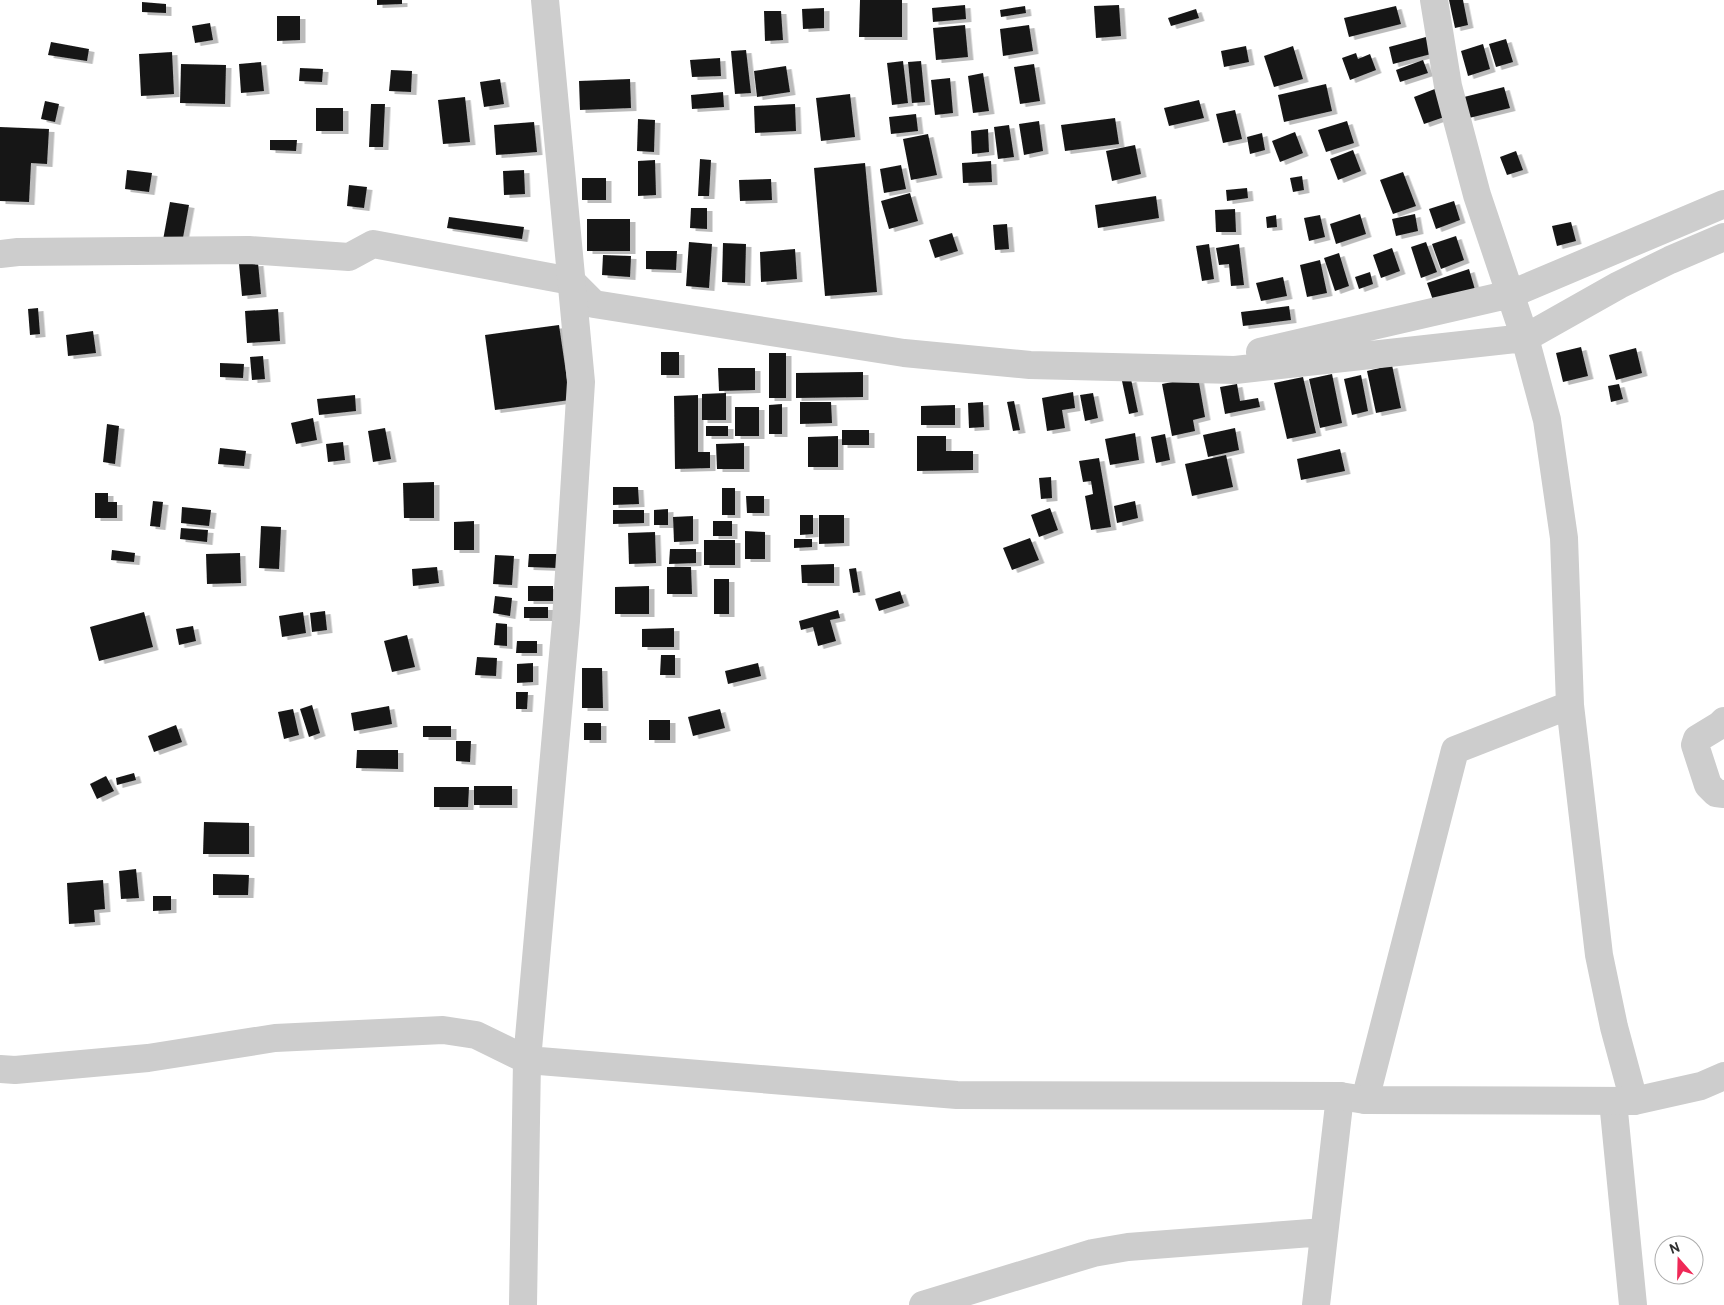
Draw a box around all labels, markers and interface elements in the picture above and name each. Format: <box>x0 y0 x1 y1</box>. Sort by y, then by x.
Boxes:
north arrow <box>1654 1235 1704 1285</box>
text: N <box>1667 1239 1683 1259</box>

